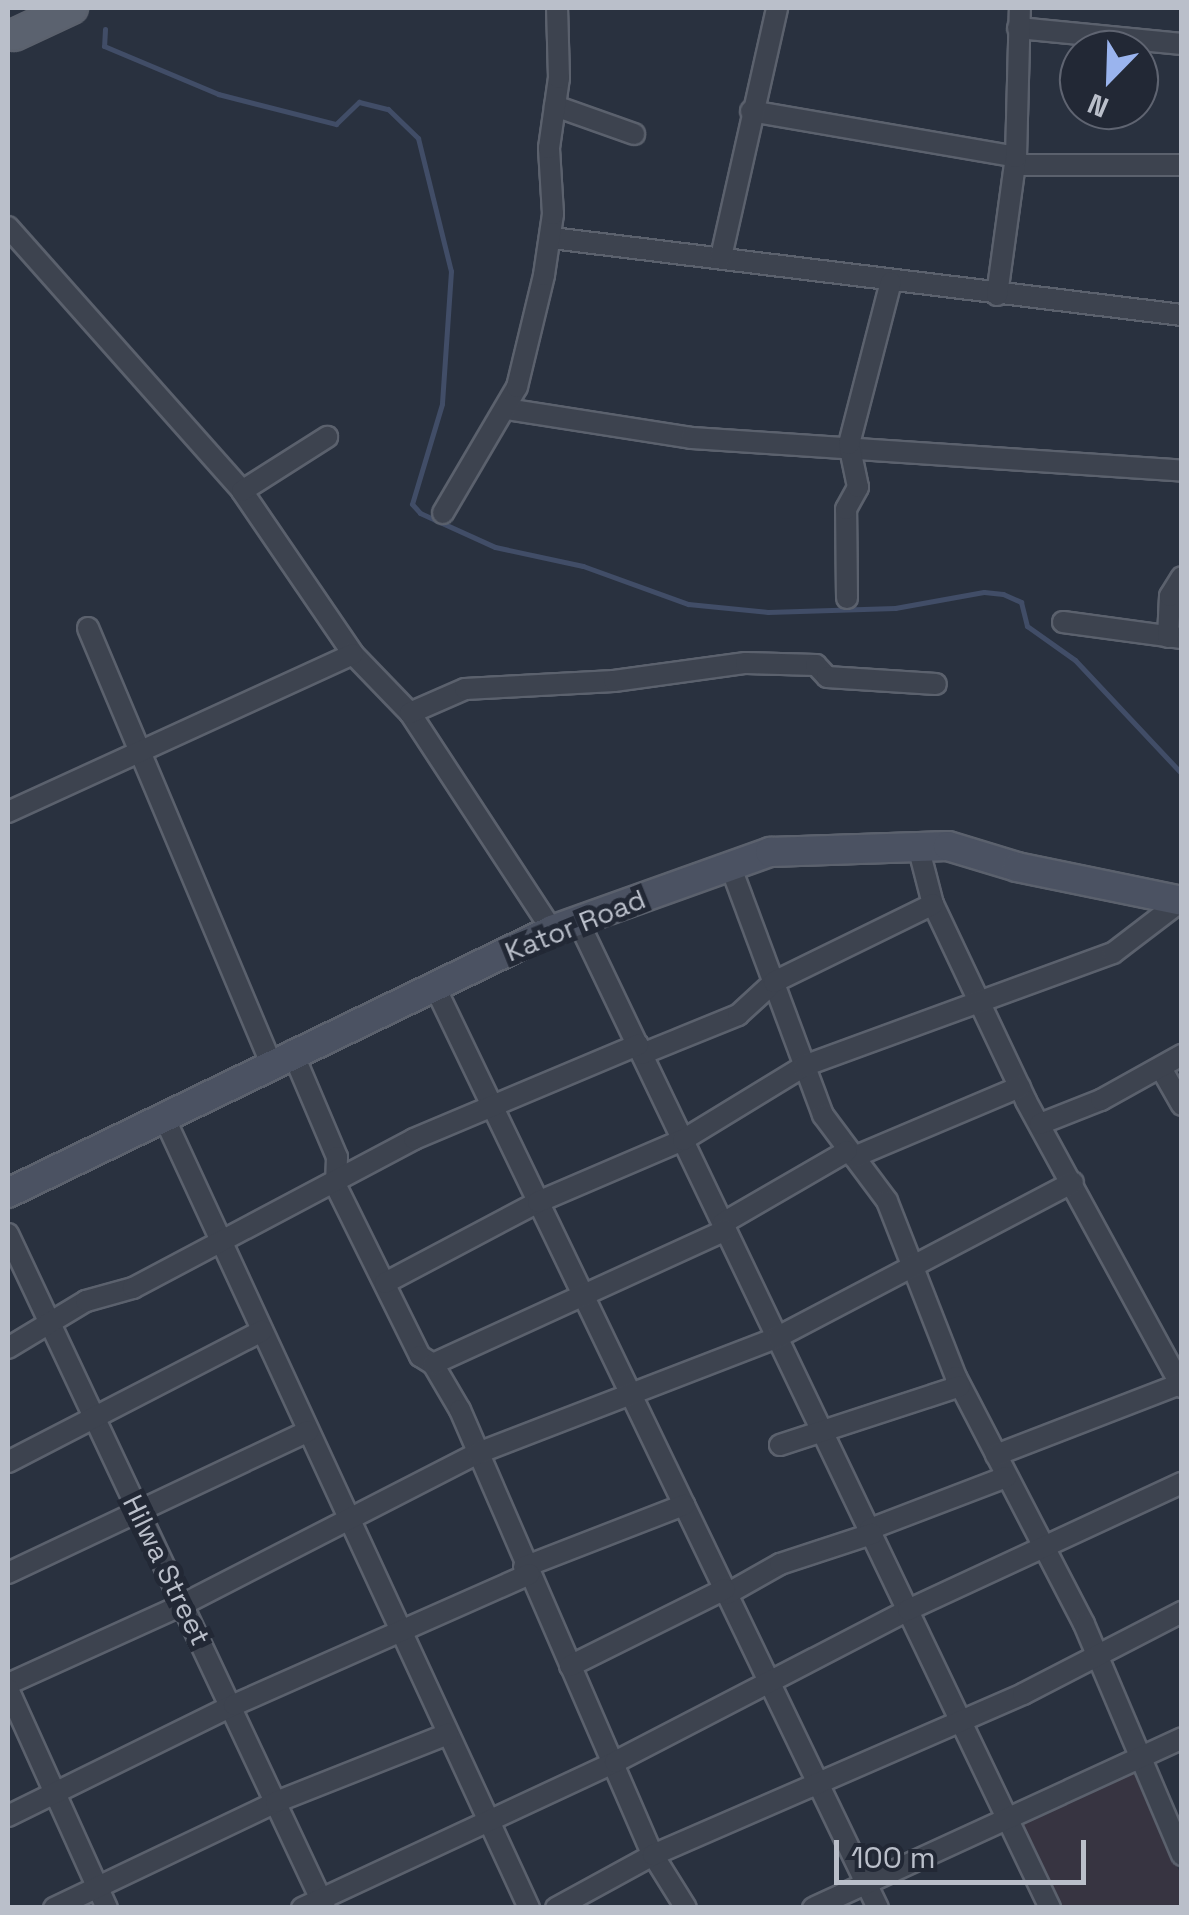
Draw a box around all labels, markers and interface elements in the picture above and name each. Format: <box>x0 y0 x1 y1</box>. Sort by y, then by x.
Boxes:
north arrow <box>1059 30 1159 130</box>
text: N <box>1082 86 1114 126</box>
street label: Kator Road <box>500 882 650 968</box>
street label: Hilwa Street <box>116 1489 218 1651</box>
scale bar <box>839 1820 1092 1882</box>
text: 100 m <box>851 1838 936 1877</box>

